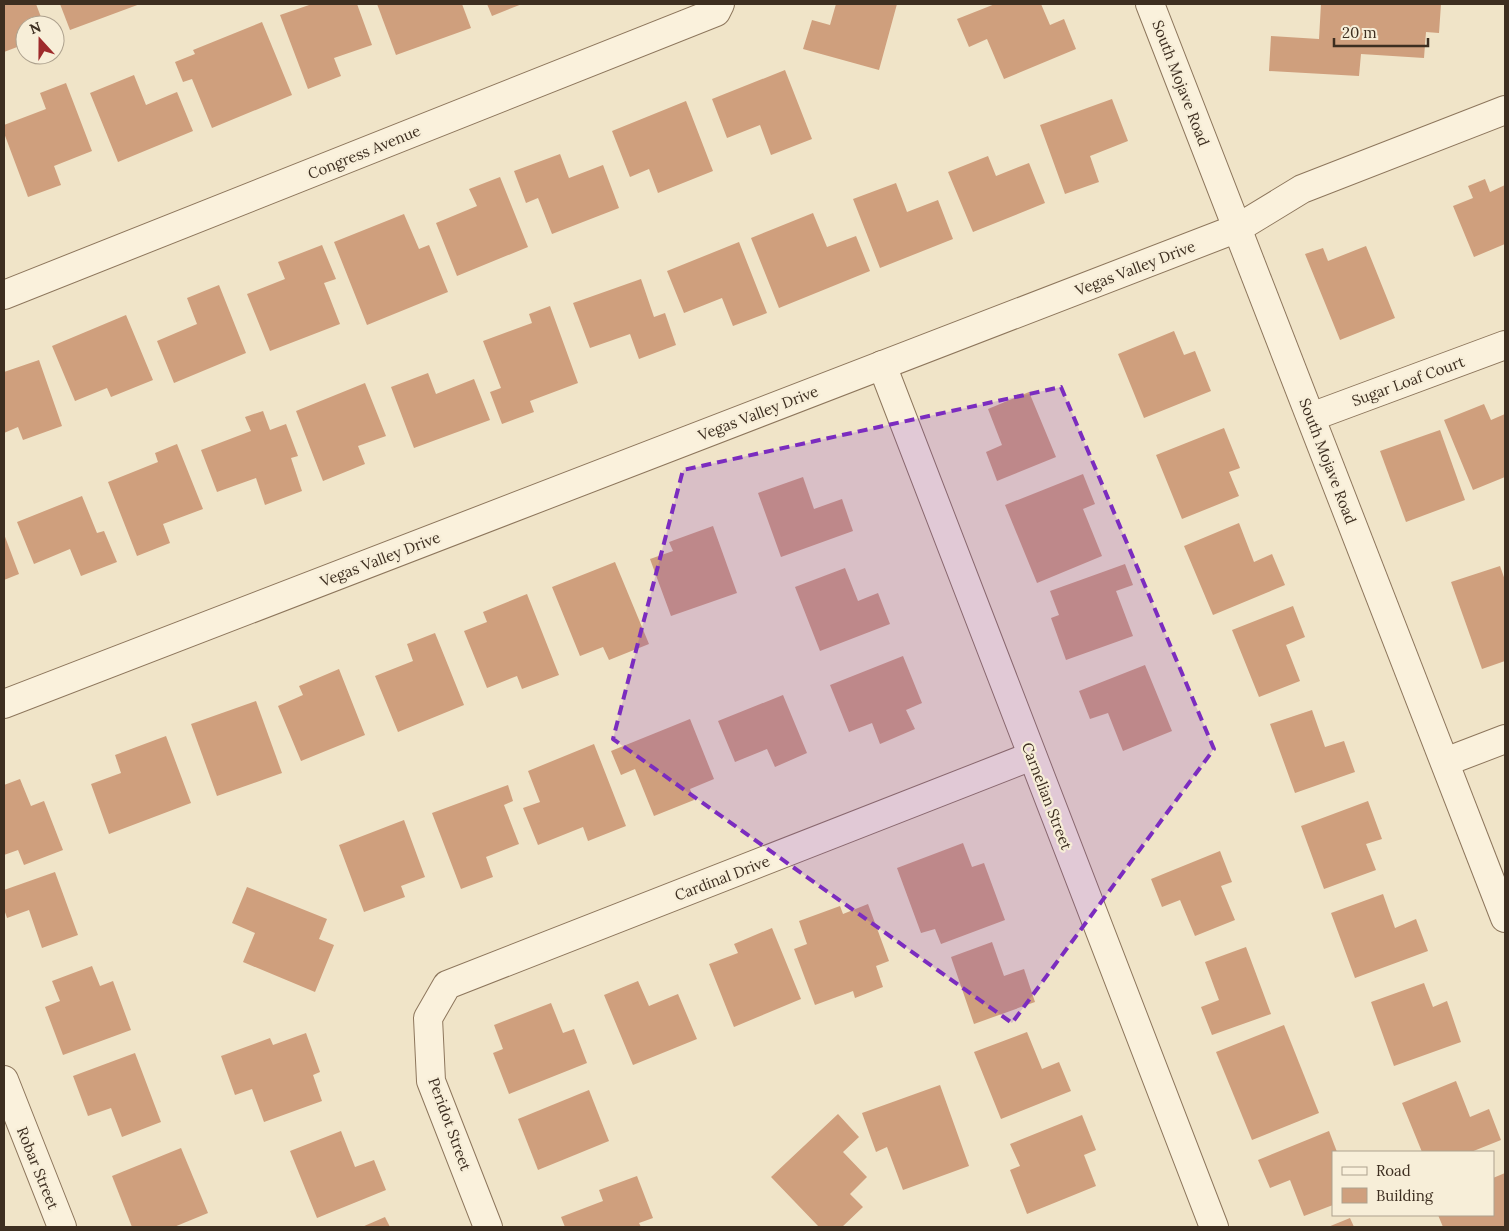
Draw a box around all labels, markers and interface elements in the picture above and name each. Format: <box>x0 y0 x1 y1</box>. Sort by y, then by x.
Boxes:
north arrow <box>15 15 65 65</box>
scale bar <box>1334 15 1428 47</box>
text: N <box>27 17 44 38</box>
street label: South Mojave Road <box>1148 17 1214 149</box>
text: 20 m <box>1342 23 1377 42</box>
street label: Congress Avenue <box>305 121 423 183</box>
street label: Vegas Valley Drive <box>1071 236 1198 300</box>
street label: Sugar Loaf Court <box>1349 352 1467 410</box>
street label: Vegas Valley Drive <box>694 381 821 445</box>
street label: South Mojave Road <box>1295 395 1361 527</box>
street label: Vegas Valley Drive <box>316 527 443 591</box>
street label: Carnelian Street <box>1018 740 1076 853</box>
street label: Cardinal Drive <box>672 851 772 905</box>
street label: Peridot Street <box>424 1075 476 1173</box>
street label: Robar Street <box>13 1124 63 1212</box>
legend <box>1332 1151 1494 1216</box>
text: Road <box>1376 1161 1411 1180</box>
text: Building <box>1376 1186 1434 1205</box>

